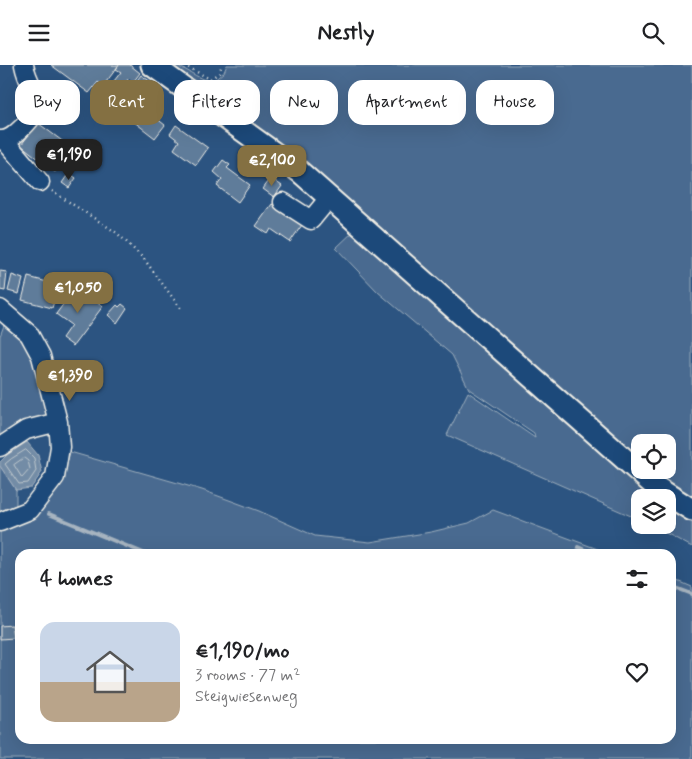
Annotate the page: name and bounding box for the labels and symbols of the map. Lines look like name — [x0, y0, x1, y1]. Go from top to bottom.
pin: €1,190 — [28, 139, 110, 181]
pin: €2,100 — [231, 145, 313, 187]
pin: €1,050 — [37, 271, 119, 314]
pin: €1,390 — [29, 359, 111, 402]

